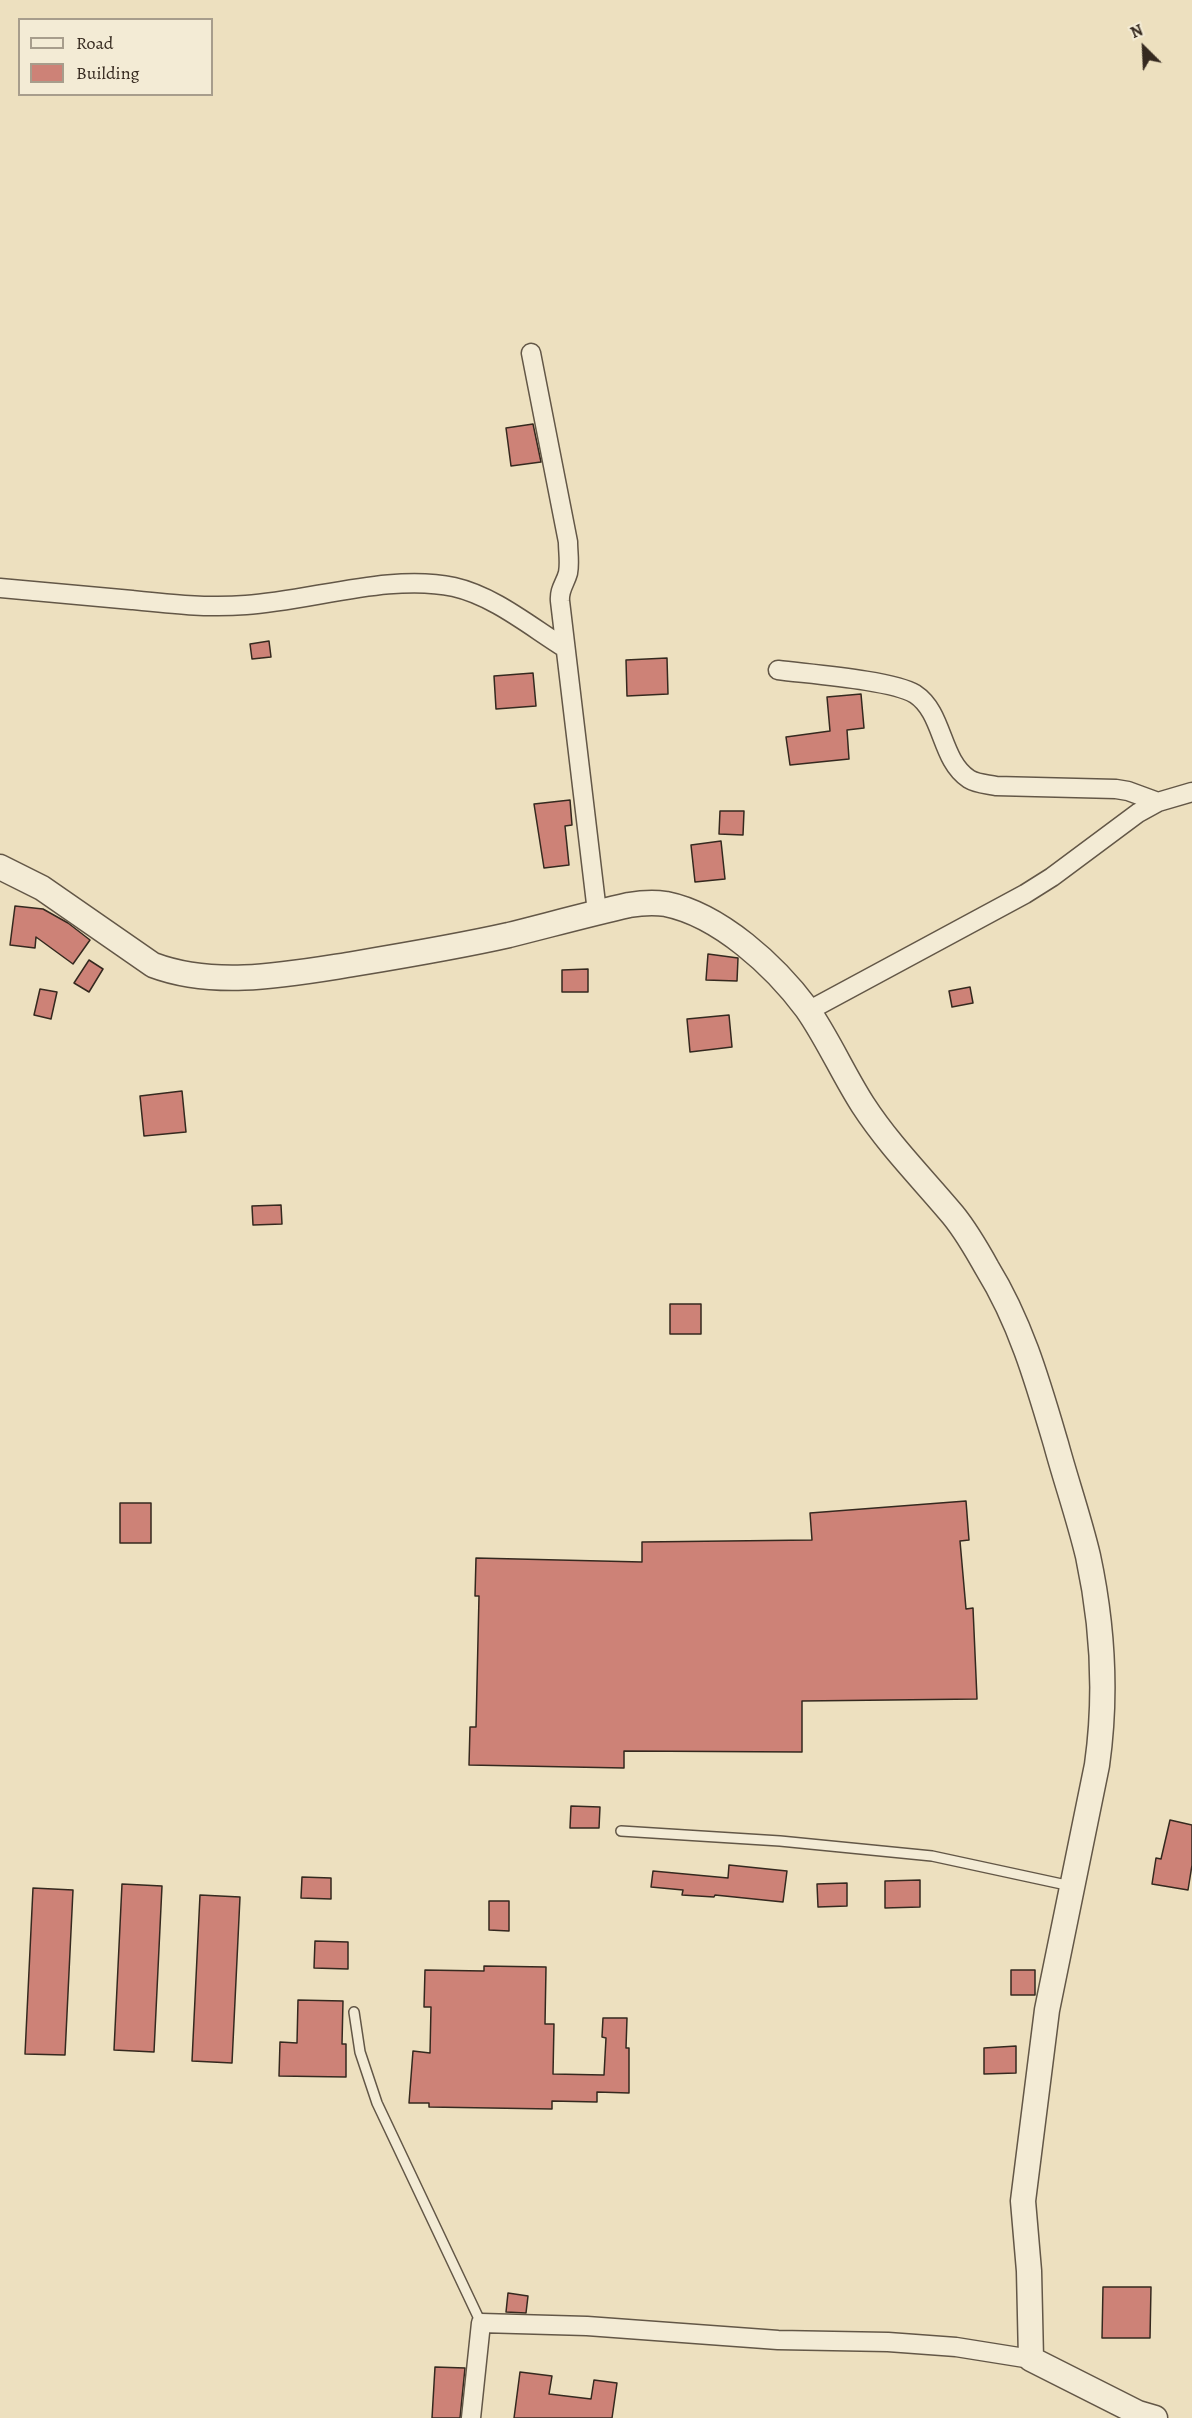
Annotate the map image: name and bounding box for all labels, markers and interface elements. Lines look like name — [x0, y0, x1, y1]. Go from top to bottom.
legend — [18, 18, 213, 96]
north arrow — [1114, 18, 1174, 78]
text: N — [1127, 19, 1146, 44]
text: Road — [76, 31, 113, 55]
text: Building — [76, 61, 140, 85]

